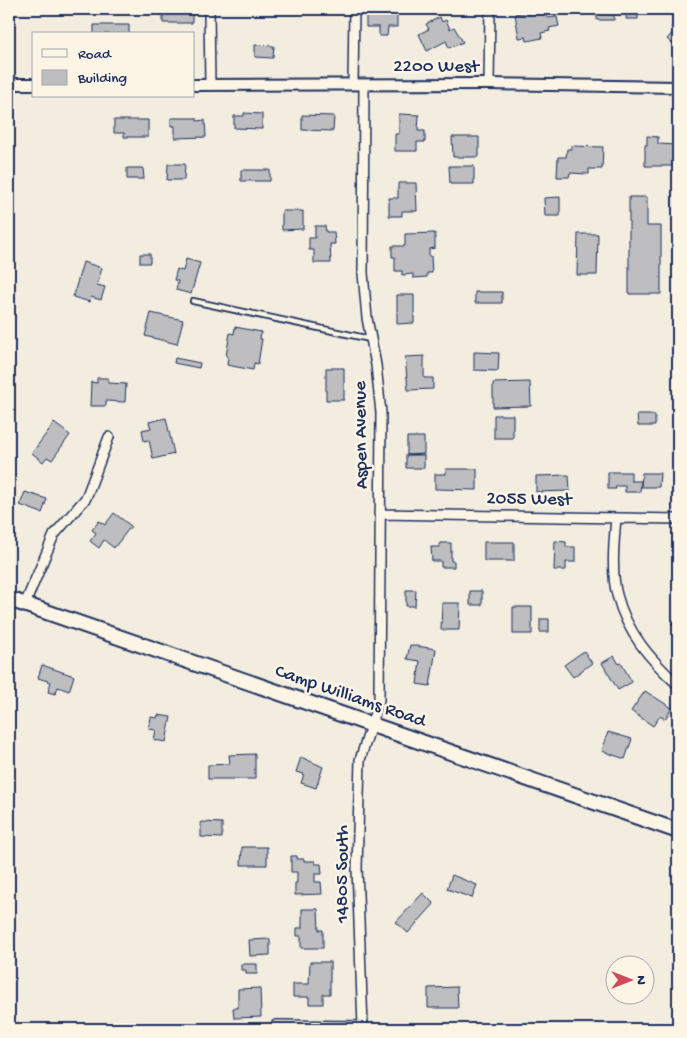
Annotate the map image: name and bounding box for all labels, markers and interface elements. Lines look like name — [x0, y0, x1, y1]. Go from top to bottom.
legend — [32, 32, 195, 98]
text: Road — [78, 46, 112, 64]
street label: 2200 West — [393, 56, 481, 79]
text: Building — [77, 70, 127, 88]
street label: Aspen Avenue — [350, 381, 374, 489]
street label: 2055 West — [486, 488, 574, 512]
street label: Camp Williams Road — [272, 660, 430, 734]
street label: 14805 South — [332, 825, 355, 924]
north arrow — [604, 956, 654, 1006]
text: N — [632, 975, 649, 985]

